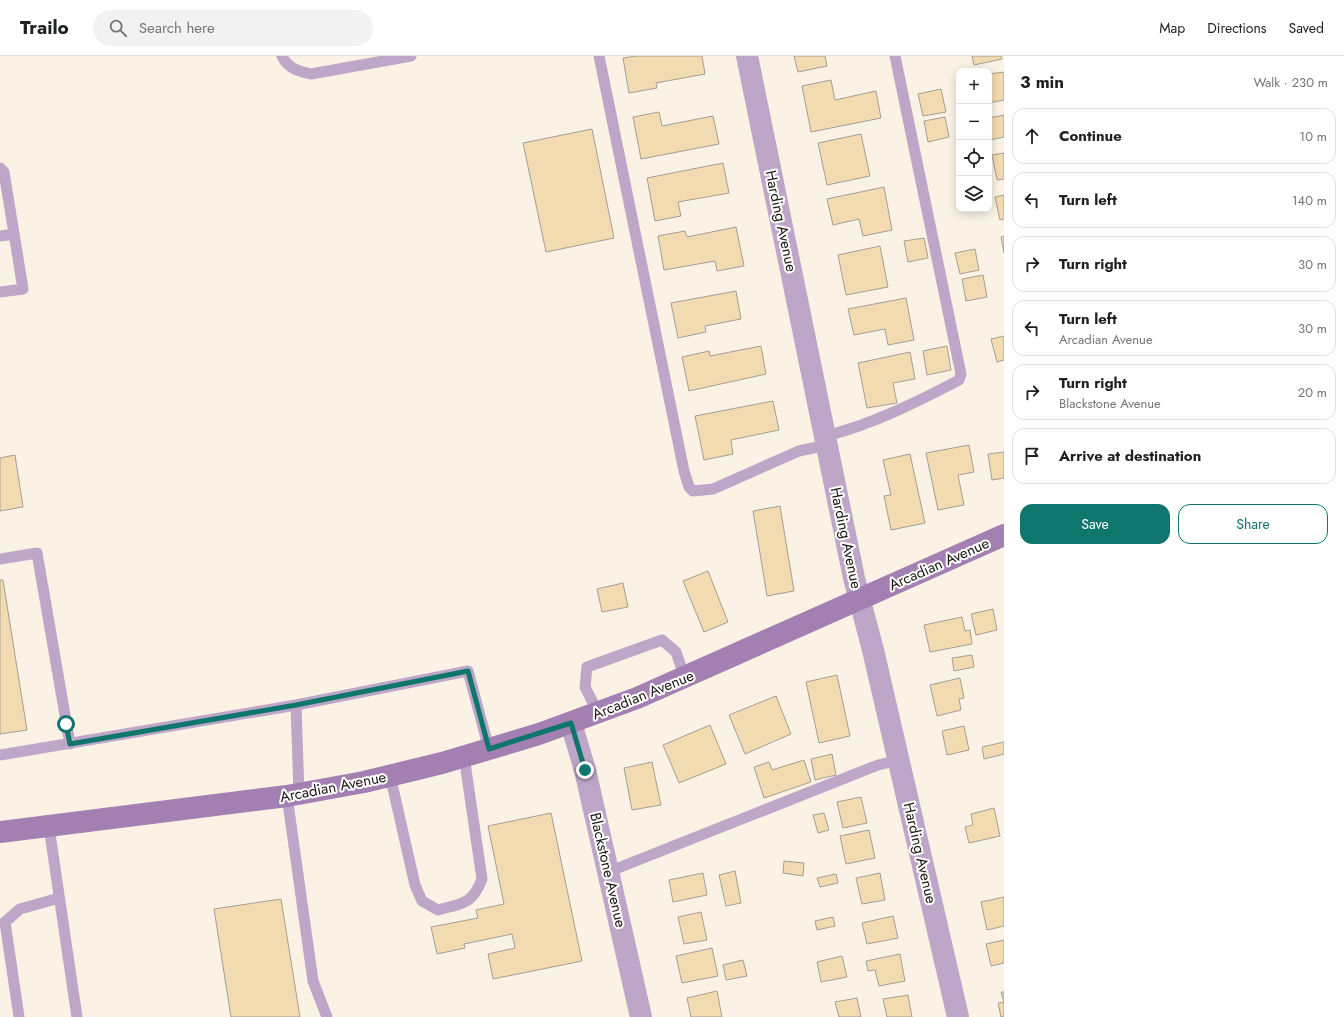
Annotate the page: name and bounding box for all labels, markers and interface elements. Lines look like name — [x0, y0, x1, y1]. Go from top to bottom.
search box — [93, 10, 373, 46]
text: Trailo — [20, 14, 69, 41]
icon: search — [107, 17, 129, 39]
text: Search here — [139, 17, 215, 39]
text: Map — [1159, 18, 1185, 38]
text: Directions — [1207, 18, 1267, 38]
text: Saved — [1289, 18, 1324, 38]
map controls — [956, 68, 992, 212]
button: + — [956, 68, 992, 104]
text: 3 min — [1020, 70, 1064, 94]
text: Walk · 230 m — [1253, 73, 1328, 92]
button: − — [956, 104, 992, 140]
icon: ahead — [1021, 125, 1043, 147]
text: Continue — [1059, 125, 1122, 147]
text: 10 m — [1299, 127, 1327, 146]
button: locate — [956, 140, 992, 176]
street label: Harding Avenue — [760, 168, 803, 274]
button: layers — [956, 176, 992, 212]
icon: left — [1021, 189, 1043, 211]
text: Turn left — [1059, 189, 1117, 211]
text: 140 m — [1292, 191, 1327, 210]
icon: right — [1021, 253, 1043, 275]
text: Turn right — [1059, 253, 1127, 275]
text: 30 m — [1298, 255, 1327, 274]
text: Turn left — [1059, 308, 1117, 330]
icon: left — [1021, 317, 1043, 339]
text: 30 m — [1298, 319, 1327, 338]
text: Arcadian Avenue — [1059, 330, 1153, 349]
text: Turn right — [1059, 372, 1127, 394]
icon: right — [1021, 381, 1043, 403]
text: 20 m — [1298, 383, 1327, 402]
text: Blackstone Avenue — [1059, 394, 1161, 413]
icon: arrive — [1021, 445, 1043, 467]
text: Arrive at destination — [1059, 445, 1201, 467]
street label: Harding Avenue — [825, 485, 868, 591]
button: Save — [1020, 504, 1170, 544]
button: Share — [1178, 504, 1328, 544]
street label: Arcadian Avenue — [885, 532, 993, 596]
street label: Arcadian Avenue — [589, 664, 697, 725]
route start — [57, 715, 75, 733]
route end — [576, 761, 594, 779]
street label: Arcadian Avenue — [278, 766, 388, 808]
street label: Harding Avenue — [898, 800, 942, 906]
street label: Blackstone Avenue — [584, 810, 632, 930]

